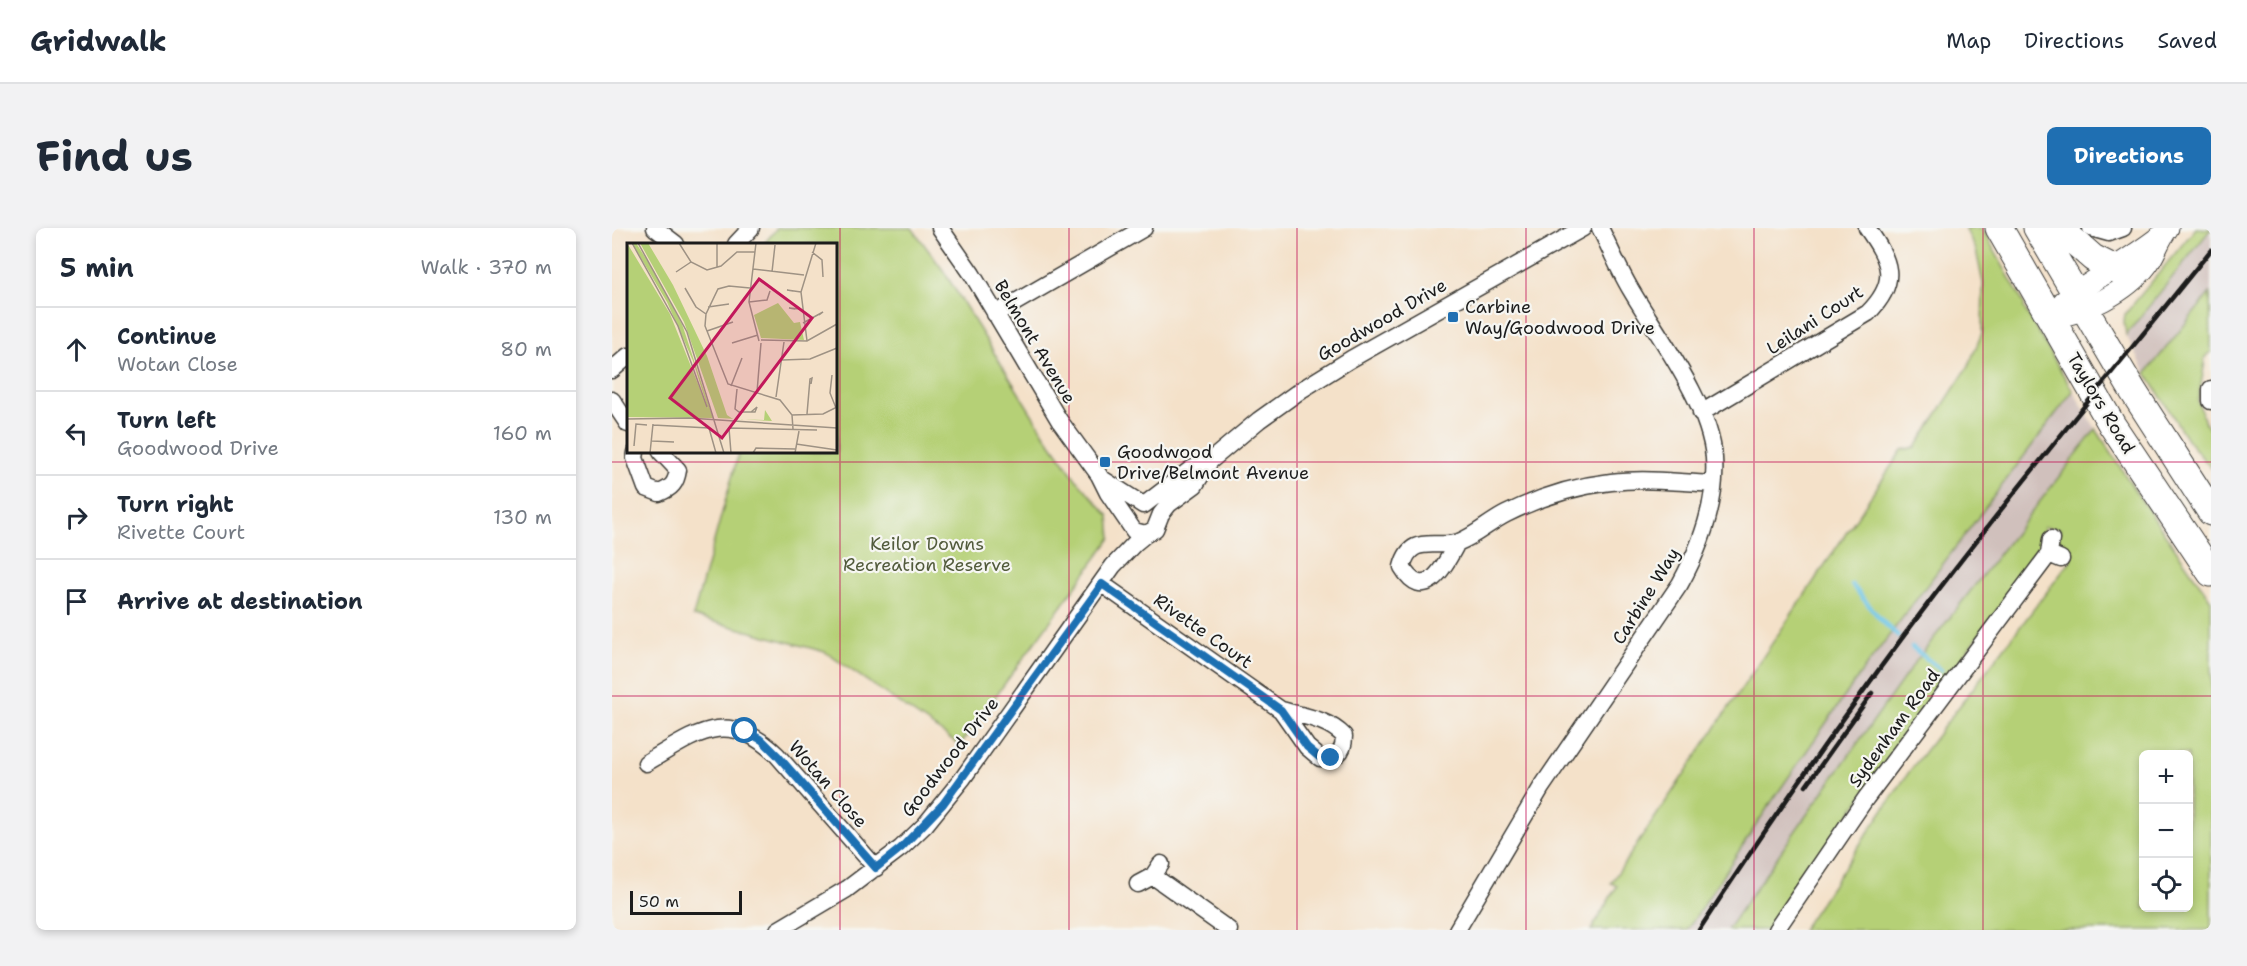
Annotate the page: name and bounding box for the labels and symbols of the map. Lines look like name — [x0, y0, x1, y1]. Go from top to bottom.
inset map — [627, 243, 837, 453]
street label: Goodwood Drive — [1313, 273, 1451, 367]
street label: Belmont Avenue — [989, 276, 1081, 408]
street label: Leilani Court — [1762, 280, 1868, 360]
place label: Carbine Way/Goodwood Drive — [1465, 295, 1655, 340]
marker: Carbine Way/Goodwood Drive — [1446, 310, 1460, 324]
street label: Taylors Road — [2061, 348, 2141, 458]
place label: Goodwood Drive/Belmont Avenue — [1117, 440, 1309, 485]
marker: Goodwood Drive/Belmont Avenue — [1098, 455, 1112, 469]
park label: Keilor Downs Recreation Reserve — [843, 532, 1011, 577]
street label: Carbine Way — [1607, 543, 1685, 649]
street label: Rivette Court — [1149, 588, 1257, 674]
street label: Sydenham Road — [1843, 664, 1945, 792]
street label: Goodwood Drive — [896, 692, 1004, 822]
route start — [731, 717, 757, 743]
street label: Wotan Close — [783, 735, 873, 833]
route end — [1317, 744, 1343, 770]
scale bar — [630, 888, 742, 916]

